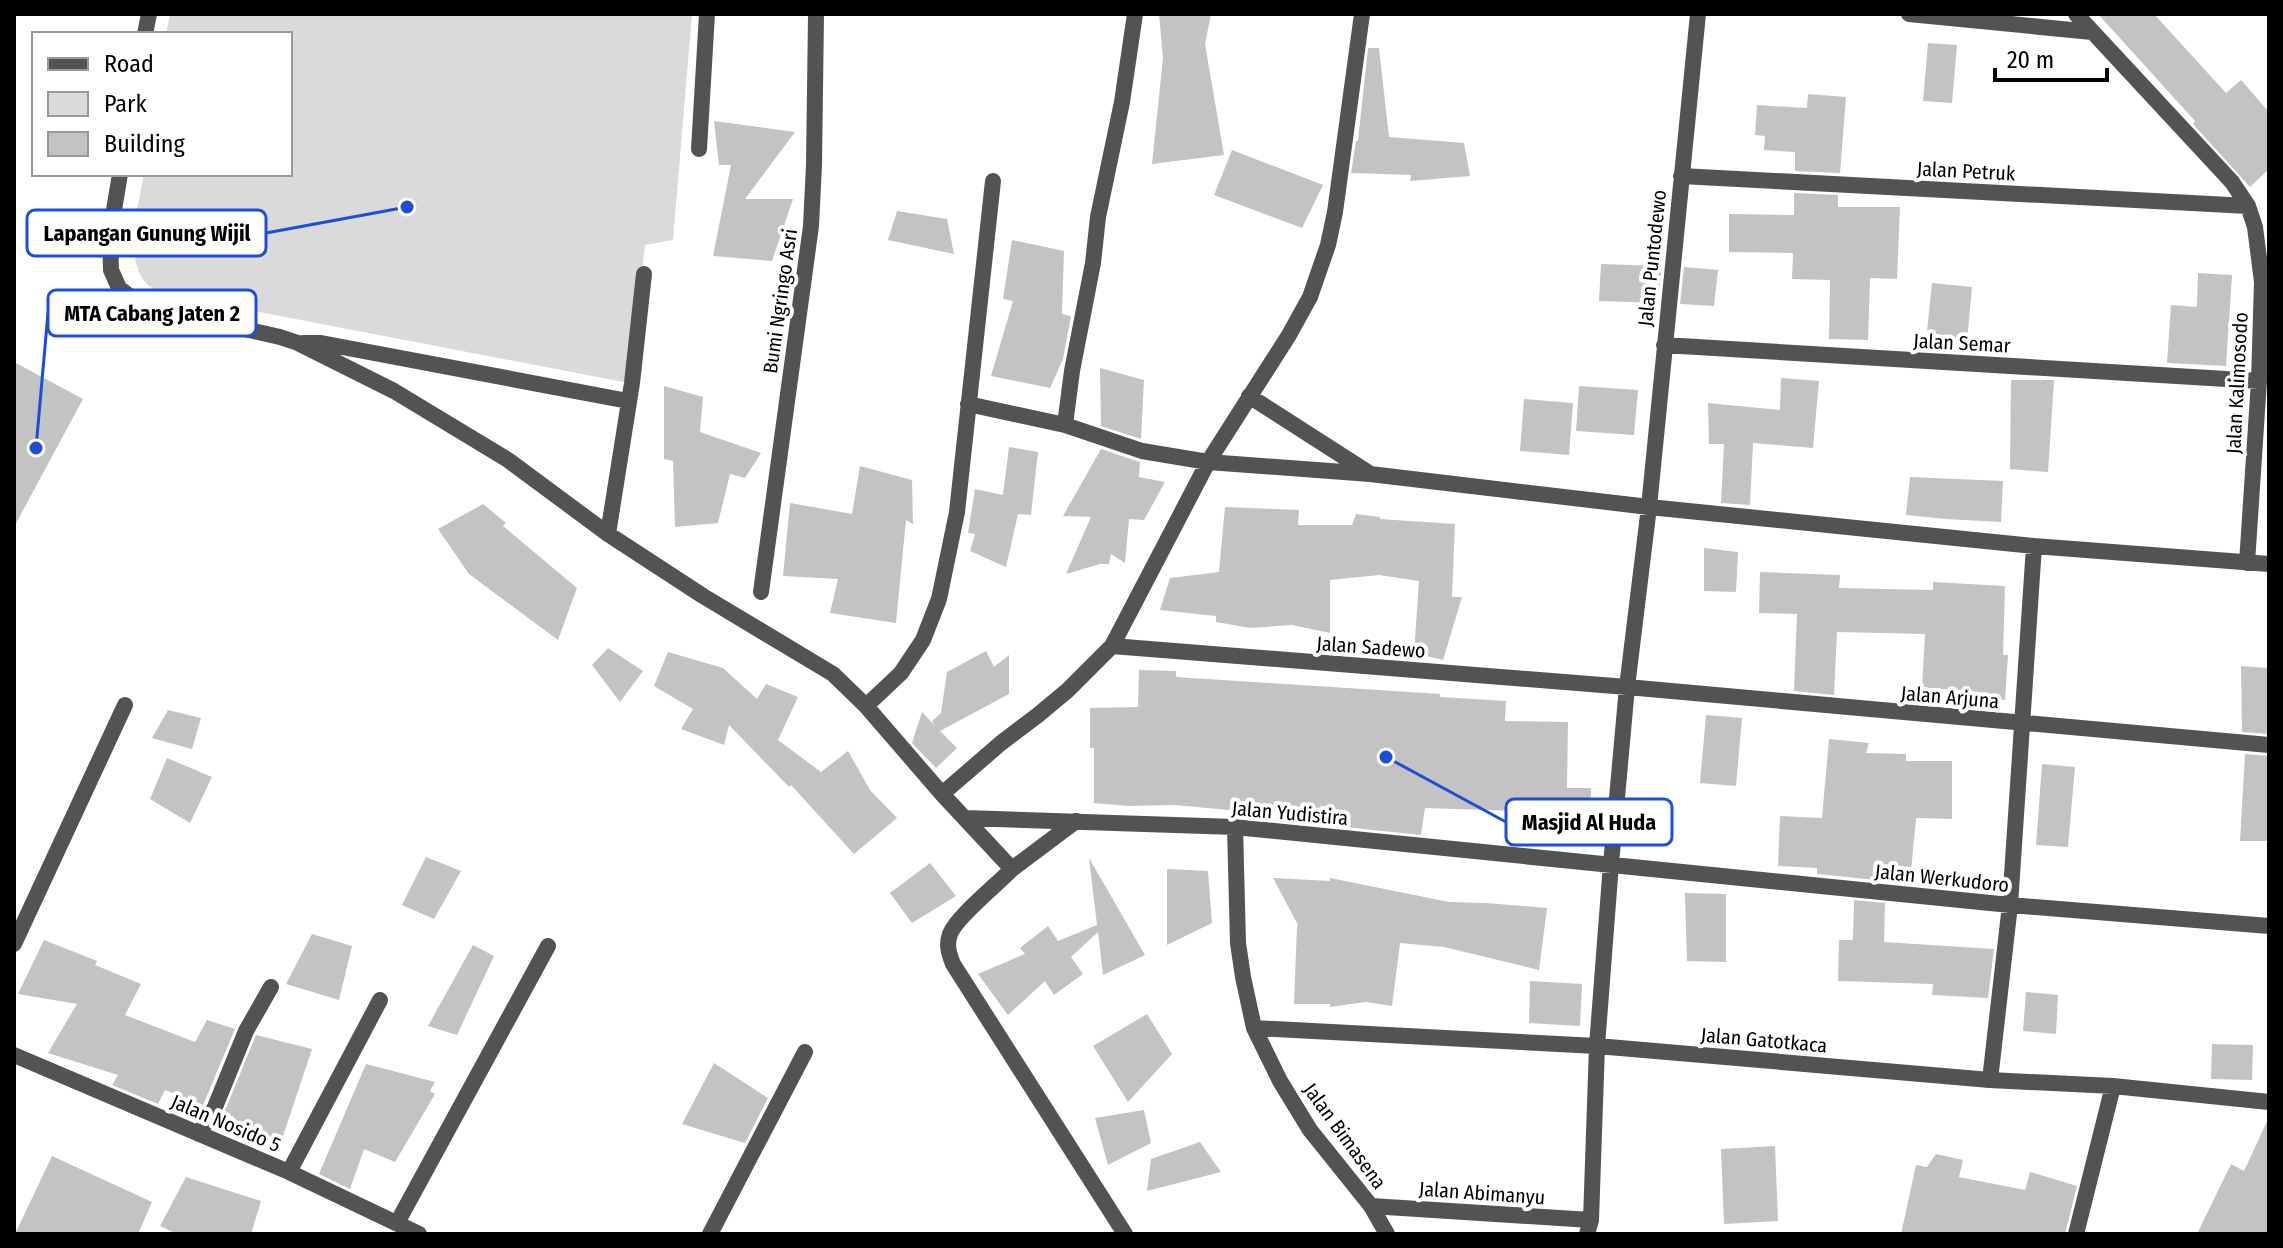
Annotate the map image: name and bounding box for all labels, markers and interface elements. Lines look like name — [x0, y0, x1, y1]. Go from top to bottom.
legend — [32, 32, 292, 176]
scale bar — [1995, 32, 2107, 82]
text: 20 m — [2007, 46, 2054, 74]
text: Road — [104, 50, 154, 78]
text: Park — [104, 90, 147, 118]
text: Building — [104, 130, 186, 158]
street label: Jalan Petruk — [1916, 156, 2016, 186]
street label: Jalan Puntodewo — [1633, 188, 1671, 328]
callout: Lapangan Gunung Wijil — [27, 210, 266, 256]
text: Lapangan Gunung Wijil — [43, 220, 252, 247]
street label: Bumi Ngringo Asri — [758, 227, 802, 375]
callout: MTA Cabang Jaten 2 — [48, 290, 256, 336]
text: MTA Cabang Jaten 2 — [64, 300, 240, 327]
street label: Jalan Kalimosodo — [2221, 312, 2253, 454]
street label: Jalan Semar — [1913, 328, 2011, 358]
street label: Jalan Sadewo — [1316, 631, 1426, 663]
street label: Jalan Arjuna — [1900, 681, 2000, 713]
street label: Jalan Yudistira — [1231, 796, 1349, 830]
callout: Masjid Al Huda — [1506, 799, 1672, 845]
text: Masjid Al Huda — [1522, 809, 1656, 836]
street label: Jalan Werkudoro — [1874, 859, 2010, 897]
street label: Jalan Gatotkaca — [1700, 1023, 1828, 1057]
street label: Jalan Bimasena — [1299, 1078, 1391, 1194]
street label: Jalan Nosido 5 — [168, 1089, 284, 1157]
street label: Jalan Abimanyu — [1418, 1177, 1546, 1209]

